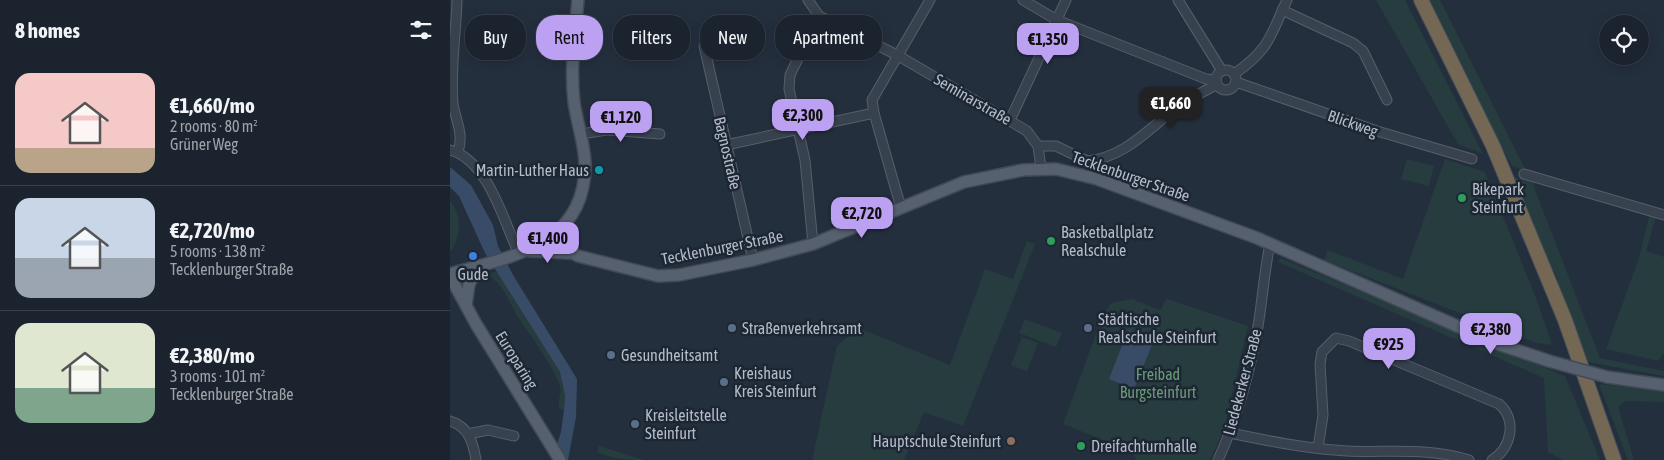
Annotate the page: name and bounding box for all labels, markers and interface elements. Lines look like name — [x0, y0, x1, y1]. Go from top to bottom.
chip: Buy — [465, 15, 526, 60]
chip: Rent — [536, 15, 603, 60]
chip: Filters — [613, 15, 690, 60]
chip: New — [700, 15, 765, 60]
chip: Apartment — [775, 15, 882, 60]
map controls — [1599, 15, 1649, 65]
button: locate — [1599, 15, 1649, 65]
icon: filters — [407, 16, 435, 44]
text: 8 homes — [15, 18, 80, 42]
pin: €1,350 — [1007, 22, 1089, 65]
text: €1,350 — [1028, 30, 1068, 48]
street label: Seminarstraße — [931, 70, 1015, 128]
pin: €1,660 — [1130, 86, 1212, 129]
icon: home — [55, 93, 115, 153]
text: €1,660/mo — [170, 93, 255, 117]
text: €1,660 — [1151, 94, 1191, 112]
pin: €2,300 — [762, 98, 844, 141]
pin: €1,120 — [580, 100, 662, 143]
text: €2,300 — [783, 106, 823, 124]
street label: Blickweg — [1325, 106, 1381, 141]
text: €1,120 — [601, 108, 641, 126]
street label: Bagnostraße — [710, 115, 745, 191]
text: 2 rooms · 80 m² — [170, 117, 258, 135]
text: Grüner Weg — [170, 135, 238, 153]
street label: Tecklenburger Straße — [1069, 147, 1192, 206]
place label: Martin-Luther Haus — [476, 161, 589, 179]
marker: Martin-Luther Haus — [593, 164, 605, 176]
place label: Bikepark Steinfurt — [1472, 180, 1524, 216]
marker: Bikepark Steinfurt — [1456, 192, 1468, 204]
pin: €2,720 — [821, 196, 903, 239]
text: €2,720 — [842, 204, 882, 222]
icon: home — [55, 218, 115, 278]
text: €2,720/mo — [170, 218, 255, 242]
pin: €1,400 — [507, 222, 589, 264]
place label: Basketballplatz Realschule — [1061, 223, 1154, 259]
street label: Tecklenburger Straße — [660, 226, 785, 269]
text: €1,400 — [528, 229, 568, 247]
marker: Basketballplatz Realschule — [1045, 235, 1057, 247]
text: 5 rooms · 138 m² — [170, 242, 265, 260]
marker: Gude — [467, 250, 479, 262]
text: Tecklenburger Straße — [170, 260, 294, 278]
place label: Gude — [457, 265, 489, 283]
place label: Städtische Realschule Steinfurt — [1098, 310, 1217, 346]
pin: €2,380 — [1450, 312, 1532, 355]
place label: Straßenverkehrsamt — [742, 319, 862, 337]
text: €2,380 — [1471, 320, 1511, 338]
marker: Straßenverkehrsamt — [726, 322, 738, 334]
marker: Städtische Realschule Steinfurt — [1082, 322, 1094, 334]
street label: Liedekerker Straße — [1219, 327, 1265, 437]
street label: Europaring — [491, 328, 542, 393]
pin: €925 — [1359, 328, 1419, 370]
text: €925 — [1374, 335, 1404, 353]
icon: home — [55, 343, 115, 403]
text: €2,380/mo — [170, 343, 255, 367]
place label: Gesundheitsamt — [621, 346, 718, 364]
marker: Gesundheitsamt — [605, 349, 617, 361]
place label: Kreishaus Kreis Steinfurt — [734, 364, 817, 400]
park label: Freibad Burgsteinfurt — [1120, 365, 1197, 402]
text: 3 rooms · 101 m² — [170, 367, 265, 385]
marker: Kreishaus Kreis Steinfurt — [718, 376, 730, 388]
text: Tecklenburger Straße — [170, 385, 294, 403]
place label: Kreisleitstelle Steinfurt — [645, 406, 727, 442]
marker: Kreisleitstelle Steinfurt — [629, 418, 641, 430]
place label: Hauptschule Steinfurt — [873, 432, 1001, 451]
marker: Hauptschule Steinfurt — [1005, 435, 1017, 447]
place label: Dreifachturnhalle — [1091, 437, 1197, 455]
marker: Dreifachturnhalle — [1075, 440, 1087, 452]

